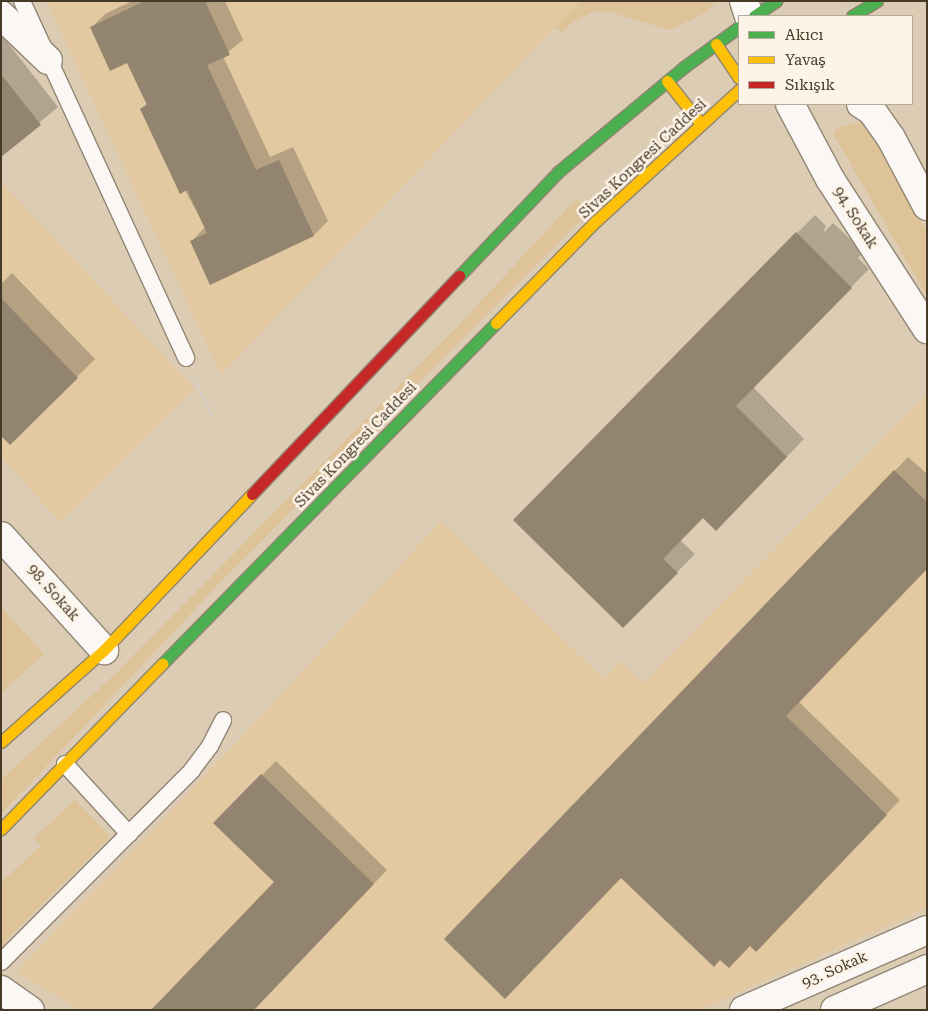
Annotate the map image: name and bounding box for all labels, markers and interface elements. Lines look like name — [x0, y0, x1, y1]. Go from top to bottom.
legend — [738, 15, 913, 105]
text: Akıcı — [785, 26, 823, 44]
text: Yavaş — [785, 51, 826, 69]
text: Sıkışık — [785, 76, 835, 94]
street label: Sivas Kongresi Caddesi — [576, 95, 710, 223]
street label: 94. Sokak — [828, 184, 882, 252]
street label: Sivas Kongresi Caddesi — [291, 378, 421, 512]
street label: 98. Sokak — [23, 561, 83, 625]
street label: 93. Sokak — [799, 948, 871, 992]

